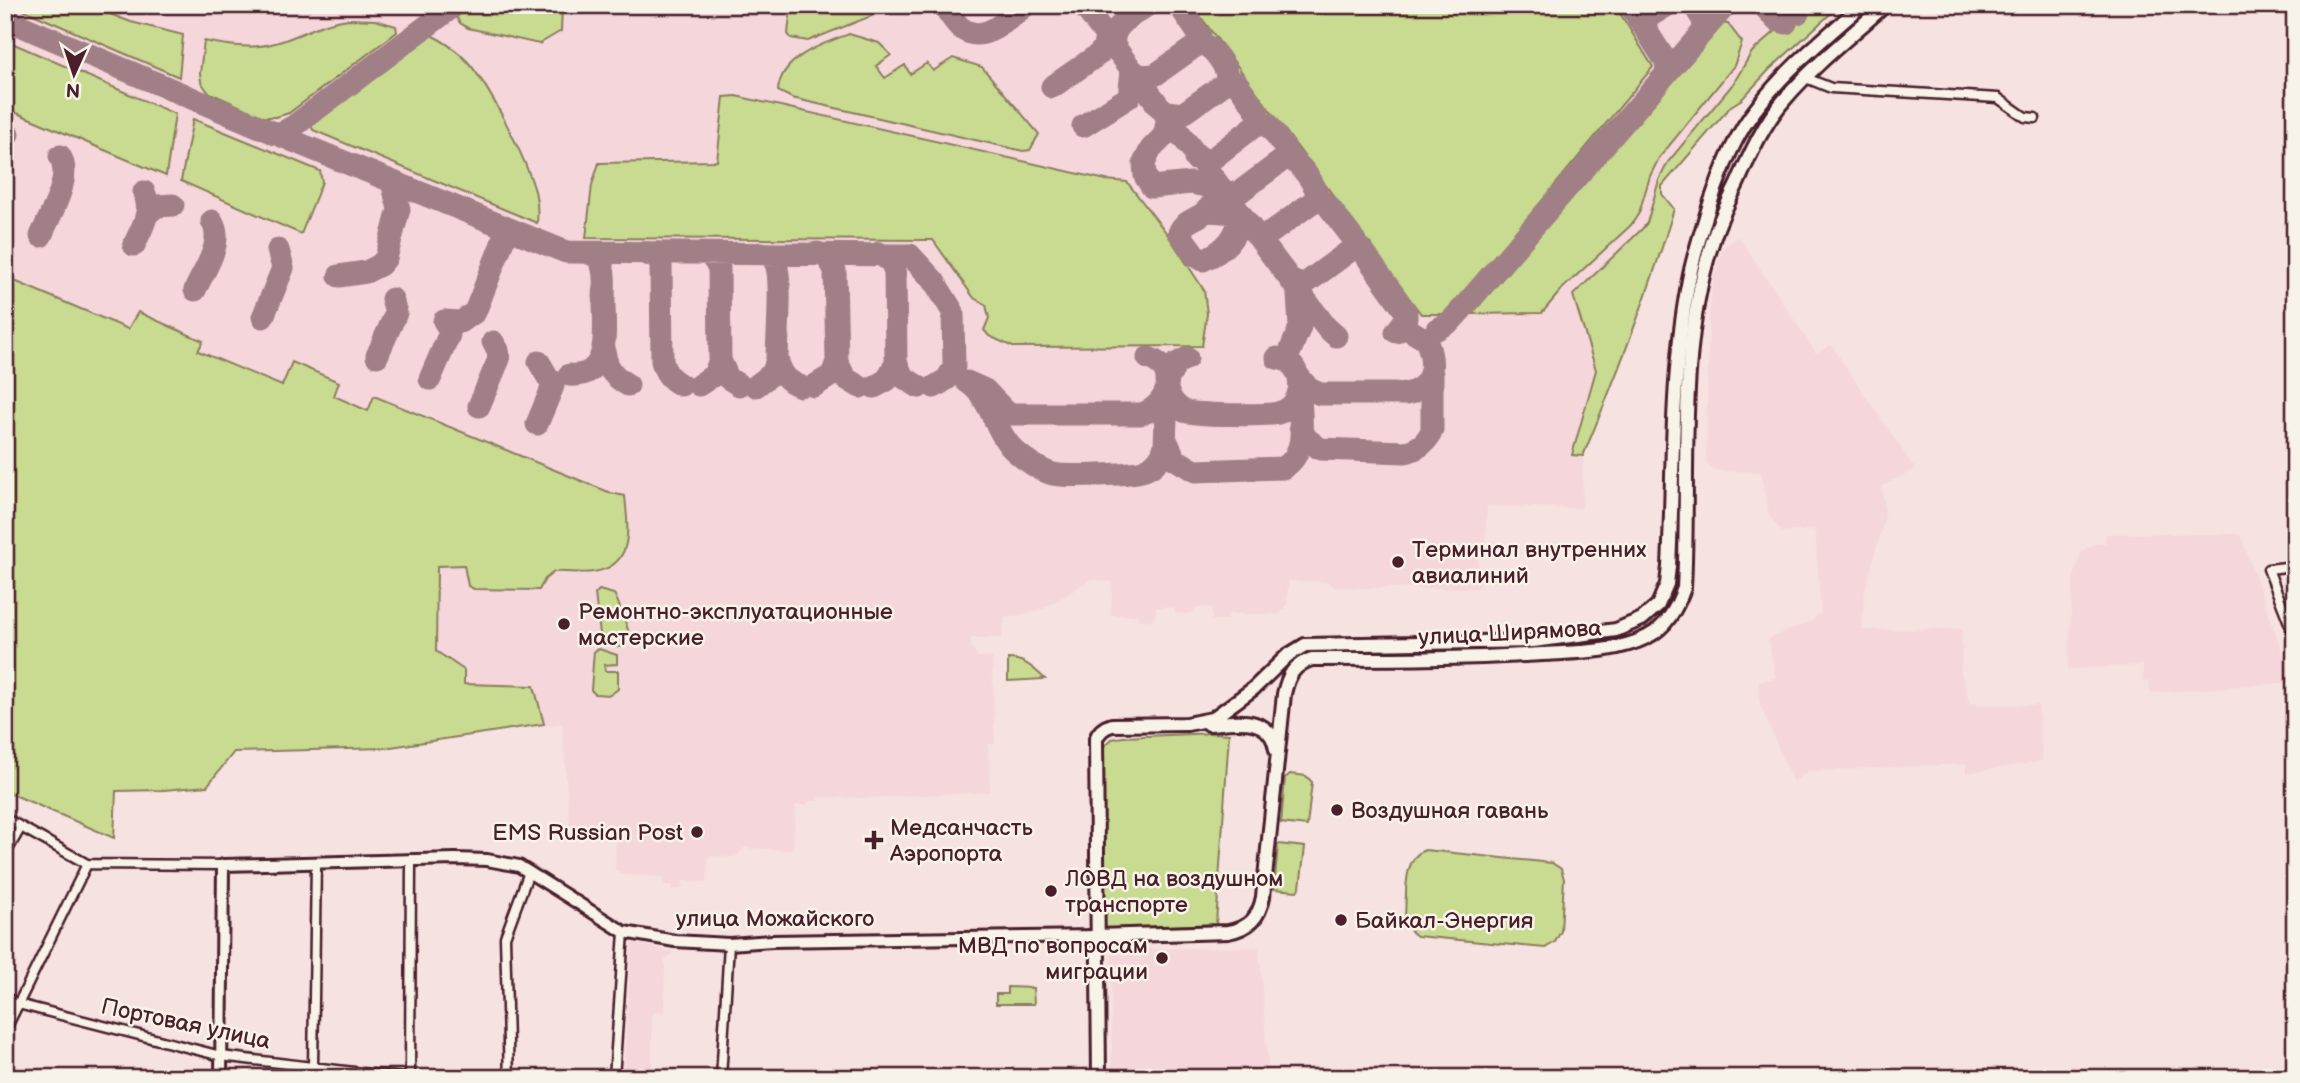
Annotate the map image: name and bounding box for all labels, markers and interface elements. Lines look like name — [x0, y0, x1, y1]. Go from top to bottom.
north arrow — [38, 38, 108, 108]
text: N — [65, 78, 81, 101]
place label: Терминал внутренних авиалиний — [1412, 536, 1646, 590]
marker: Терминал внутренних авиалиний — [1390, 554, 1406, 570]
place label: Ремонтно-эксплуатационные мастерские — [578, 598, 893, 652]
street label: улица Ширямова — [1418, 614, 1603, 652]
marker: Ремонтно-эксплуатационные мастерские — [556, 616, 572, 632]
place label: Воздушная гавань — [1351, 797, 1548, 825]
marker: Воздушная гавань — [1329, 802, 1345, 818]
place label: Медсанчасть Аэропорта — [889, 814, 1033, 868]
place label: EMS Russian Рost — [492, 819, 683, 847]
marker: EMS Russian Рost — [689, 824, 705, 840]
marker: Медсанчасть Аэропорта — [864, 830, 884, 850]
place label: ЛОВД на воздушном транспорте — [1064, 865, 1283, 919]
marker: ЛОВД на воздушном транспорте — [1043, 883, 1059, 899]
street label: улица Можайского — [676, 905, 874, 933]
place label: Байкал-Энергия — [1355, 907, 1534, 935]
marker: Байкал-Энергия — [1333, 912, 1349, 928]
place label: МВД по вопросам миграции — [958, 932, 1148, 986]
marker: МВД по вопросам миграции — [1154, 950, 1170, 966]
street label: Портовая улица — [99, 992, 273, 1056]

